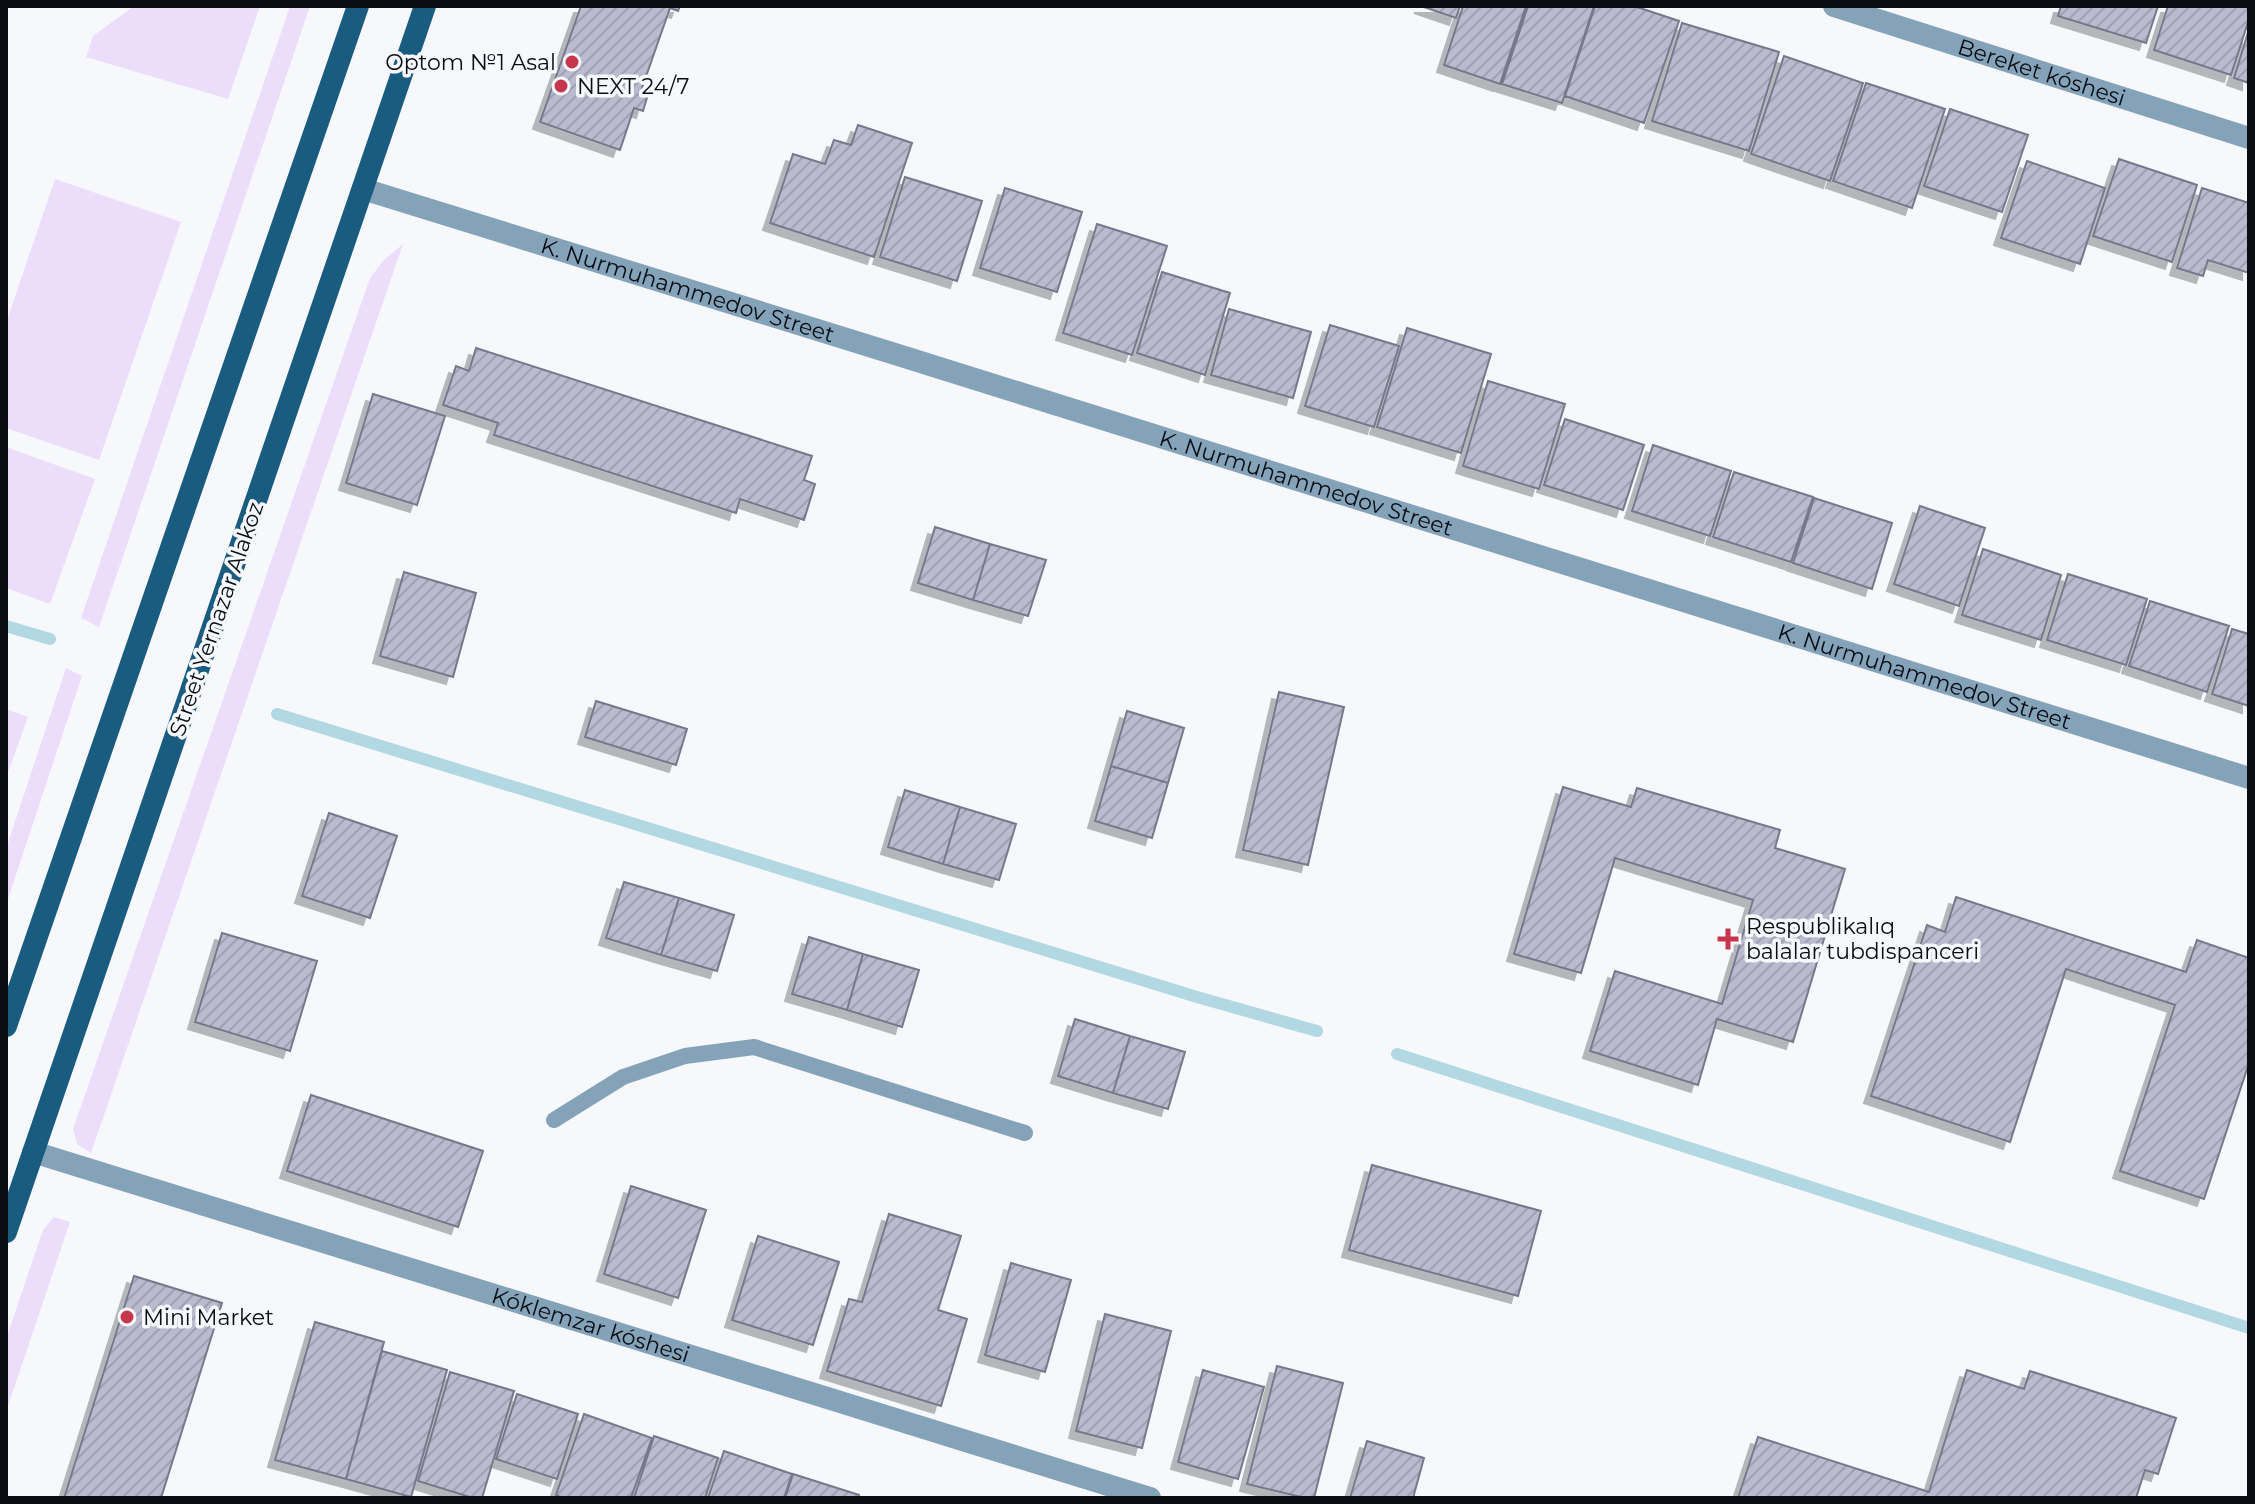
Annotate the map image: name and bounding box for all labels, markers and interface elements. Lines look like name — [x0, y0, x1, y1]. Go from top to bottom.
street label: Bereket kóshesi — [1954, 33, 2129, 112]
place label: Optom №1 Asal — [385, 49, 556, 76]
marker: Optom №1 Asal — [563, 53, 581, 71]
place label: NEXT 24/7 — [577, 73, 689, 100]
marker: NEXT 24/7 — [552, 77, 570, 95]
street label: K. Nurmuhammedov Street — [537, 232, 838, 348]
street label: K. Nurmuhammedov Street — [1156, 425, 1456, 542]
street label: Street Yernazar Alakoz — [164, 499, 269, 740]
street label: K. Nurmuhammedov Street — [1774, 618, 2075, 736]
place label: Respublikalıq balalar tubdispanceri — [1746, 913, 1979, 965]
marker: Respublikalıq balalar tubdispanceri — [1717, 928, 1739, 950]
street label: Kóklemzar kóshesi — [489, 1282, 693, 1369]
place label: Mini Market — [143, 1304, 274, 1331]
marker: Mini Market — [118, 1308, 136, 1326]

